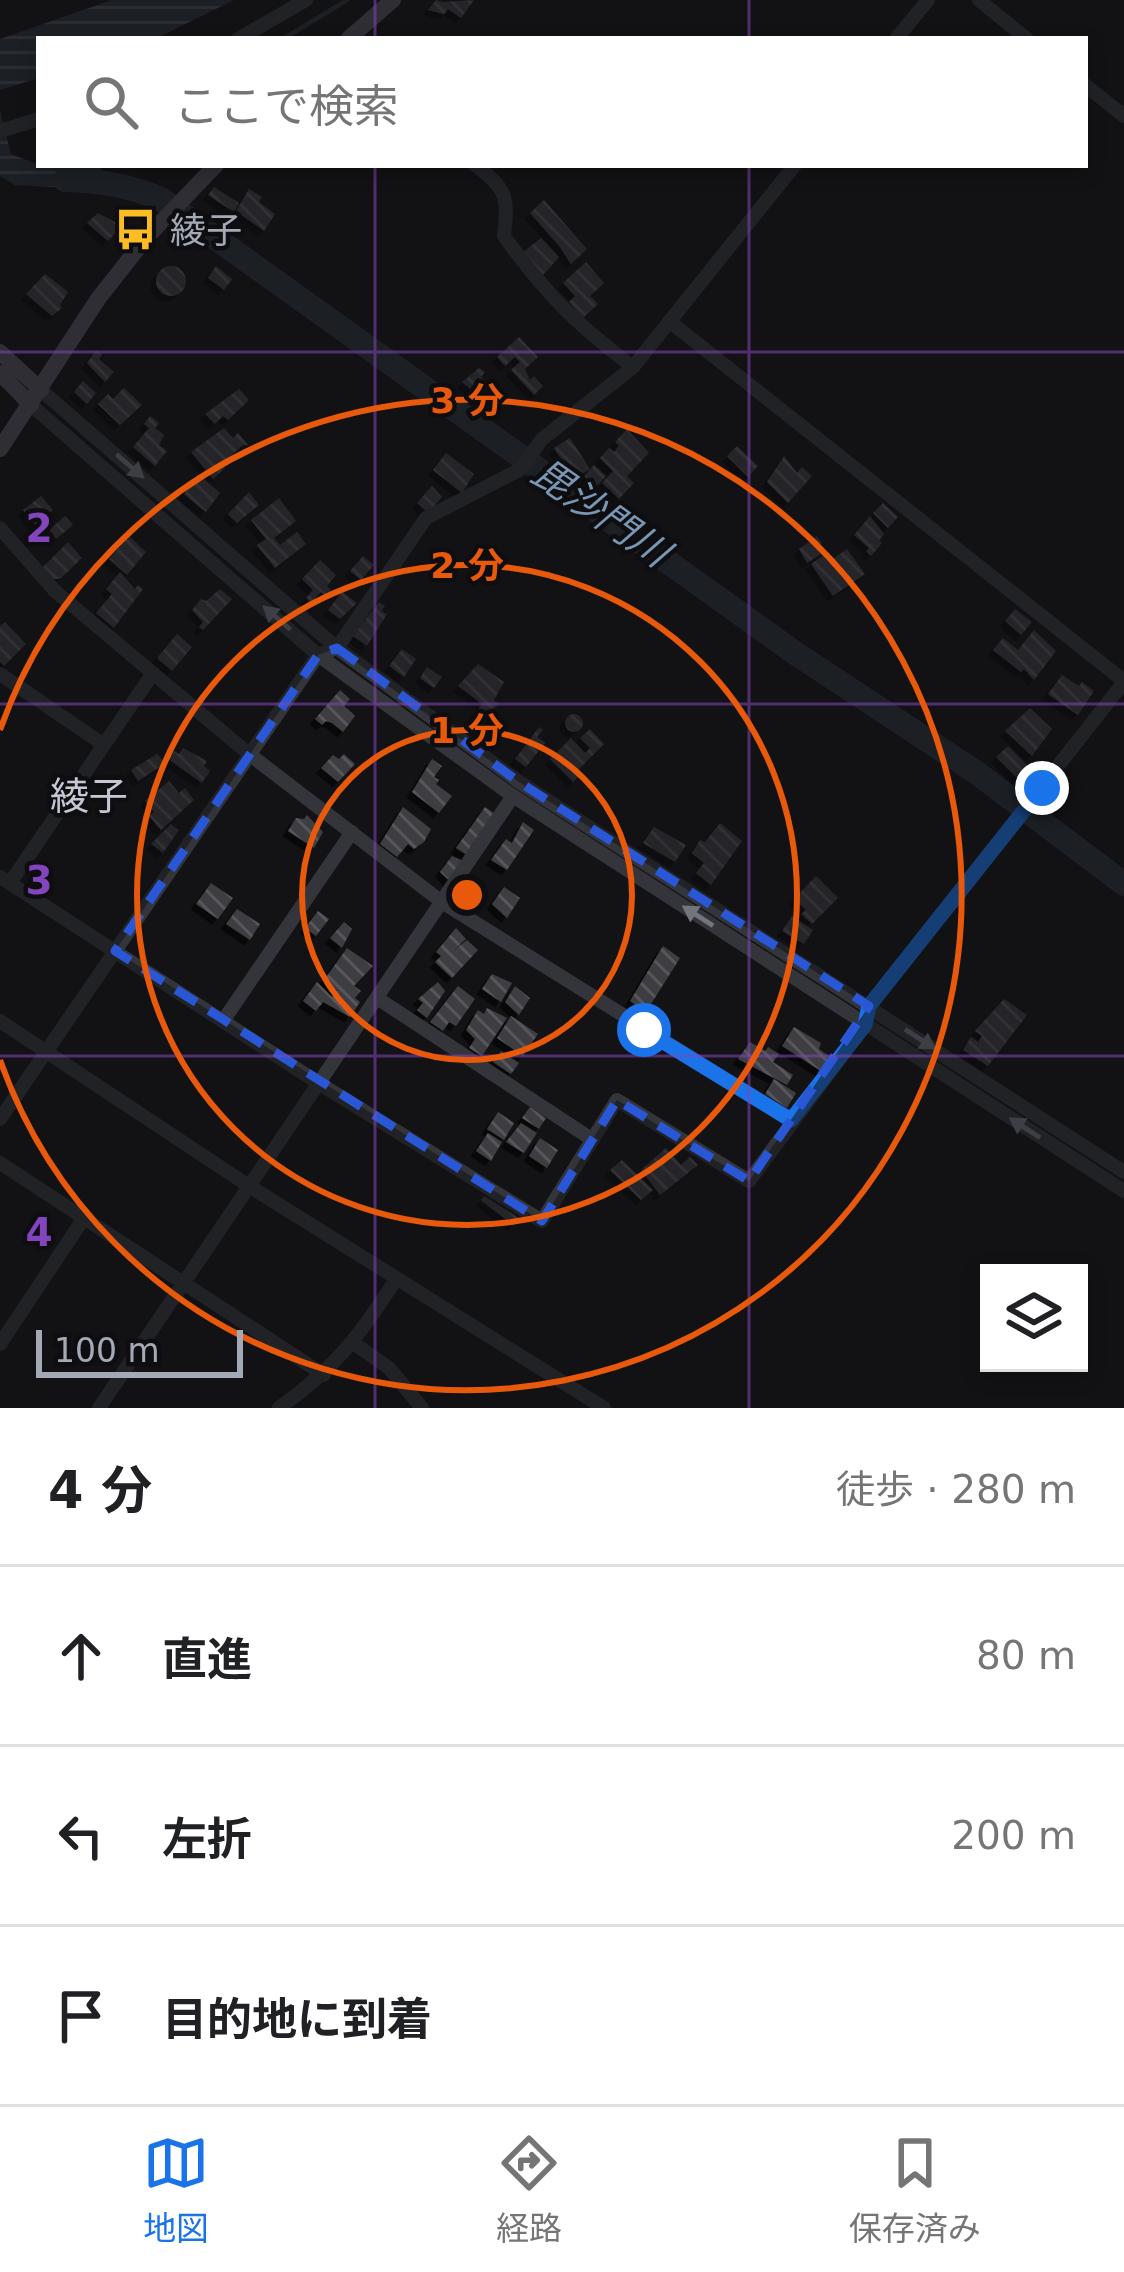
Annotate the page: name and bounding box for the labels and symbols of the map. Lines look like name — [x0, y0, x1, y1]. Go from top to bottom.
bus stop icon: 綾子 — [113, 207, 159, 253]
place label: 綾子 — [170, 210, 242, 251]
text: 3 分 — [430, 380, 504, 421]
water label: 毘沙門川 — [524, 449, 681, 578]
one-way arrow — [115, 452, 144, 479]
text: 2 — [25, 506, 53, 551]
text: 2 分 — [430, 545, 504, 586]
one-way arrow — [262, 606, 292, 632]
text: 1 分 — [430, 710, 504, 751]
route end — [1015, 761, 1069, 815]
district label: 綾子 — [50, 774, 128, 819]
text: 3 — [25, 858, 53, 903]
centre of rings — [446, 874, 488, 916]
one-way arrow — [681, 906, 714, 928]
route start — [617, 1003, 671, 1057]
one-way arrow — [904, 1027, 936, 1049]
one-way arrow — [1009, 1117, 1042, 1139]
text: 4 — [25, 1210, 53, 1255]
scale bar — [36, 1324, 243, 1377]

